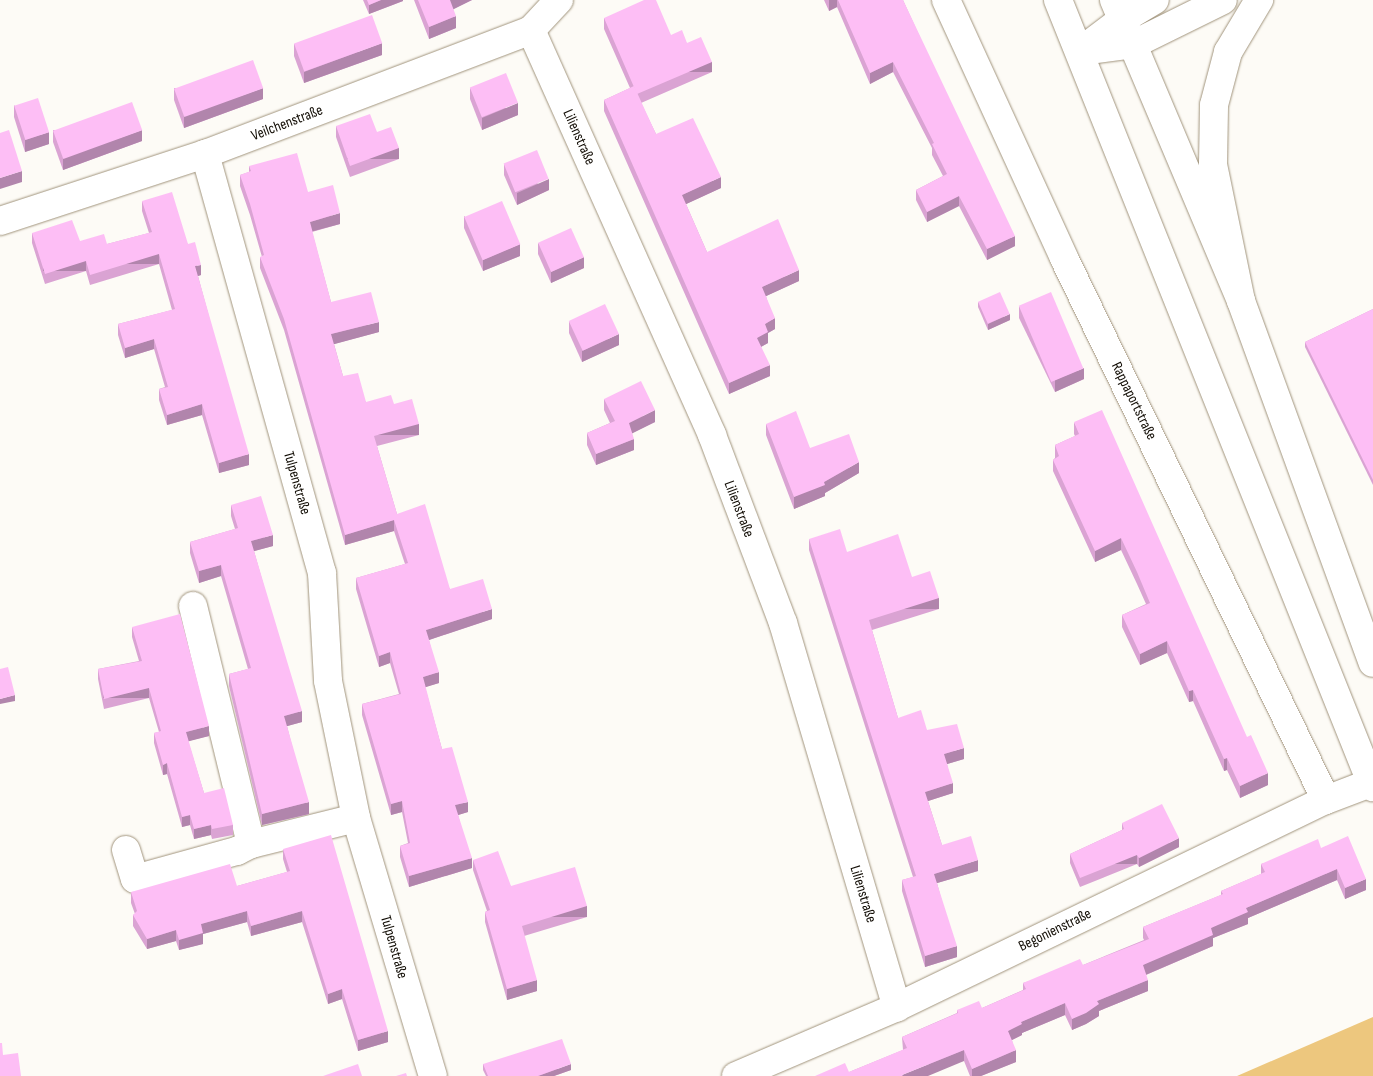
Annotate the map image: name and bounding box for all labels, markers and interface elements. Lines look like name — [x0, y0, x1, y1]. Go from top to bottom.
street label: Veilchenstraße — [249, 101, 325, 145]
street label: Lilienstraße — [559, 106, 599, 168]
street label: Rappaportstraße — [1107, 359, 1161, 443]
street label: Tulpenstraße — [279, 449, 315, 517]
street label: Lilienstraße — [720, 478, 758, 540]
street label: Lilienstraße — [846, 863, 880, 925]
street label: Begonienstraße — [1016, 905, 1094, 955]
street label: Tulpenstraße — [376, 913, 412, 981]

